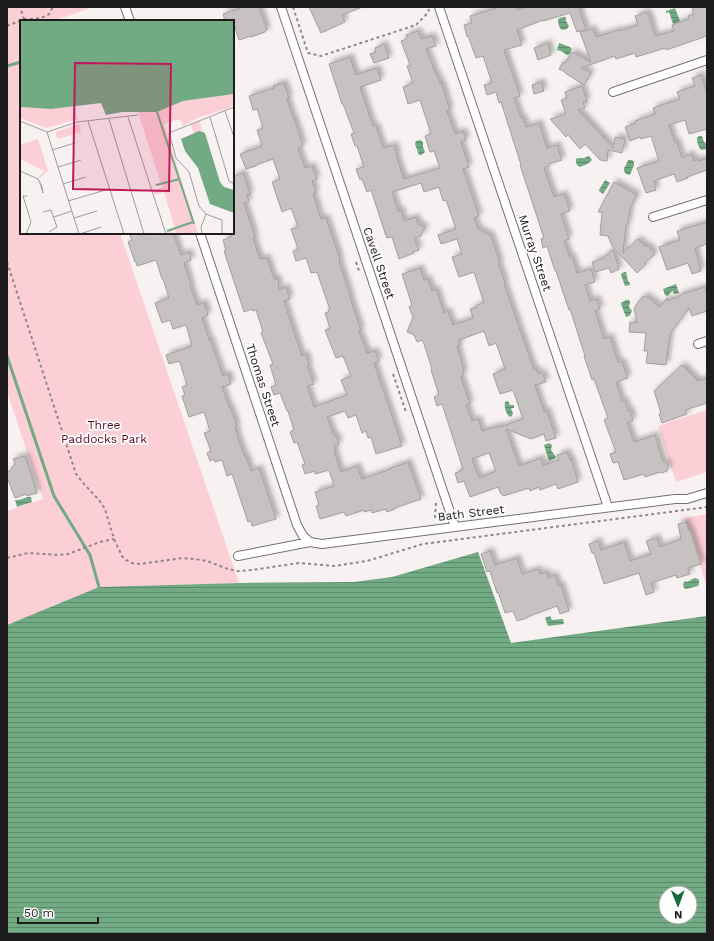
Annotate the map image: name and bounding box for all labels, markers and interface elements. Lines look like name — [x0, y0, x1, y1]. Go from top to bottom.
inset map — [20, 20, 234, 234]
street label: Murray Street — [515, 213, 555, 293]
street label: Cavell Street — [360, 225, 398, 301]
street label: Thomas Street — [243, 342, 283, 428]
park label: Three Paddocks Park — [61, 418, 147, 446]
street label: Bath Street — [437, 502, 505, 524]
north arrow — [658, 885, 698, 925]
scale bar — [18, 899, 98, 925]
text: 50 m — [24, 906, 54, 920]
text: N — [674, 908, 682, 921]

